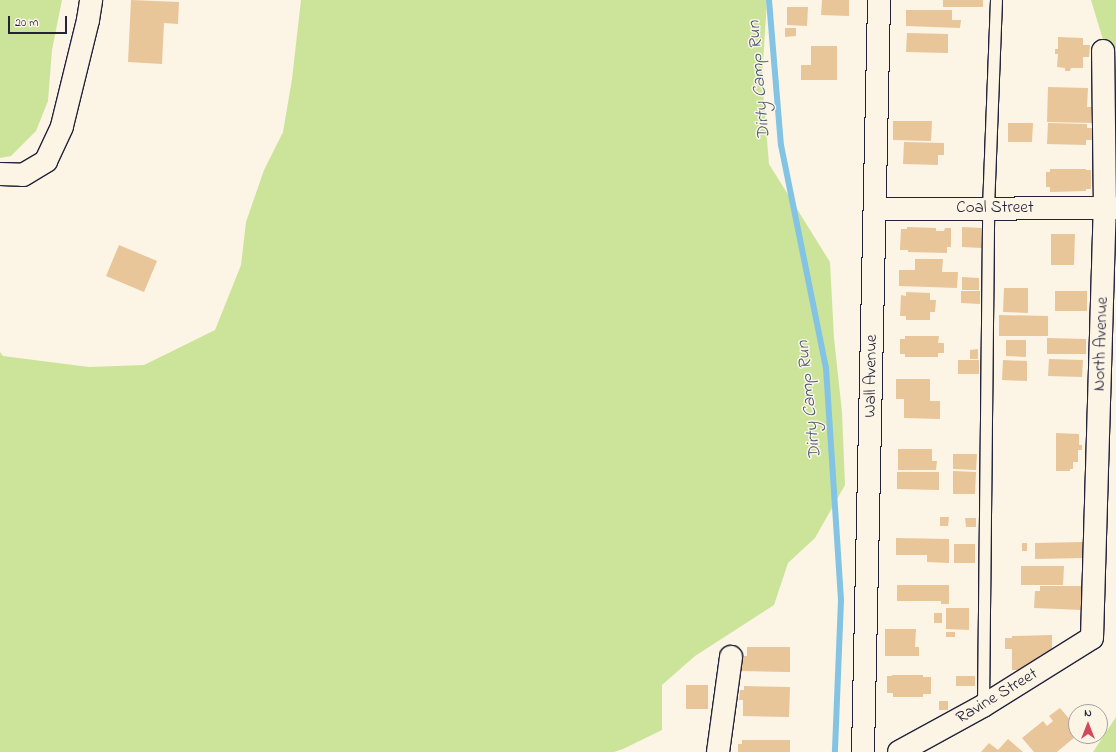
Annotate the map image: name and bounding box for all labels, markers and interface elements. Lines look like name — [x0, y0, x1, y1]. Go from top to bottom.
scale bar — [10, 8, 69, 34]
text: 20 m — [15, 14, 38, 32]
water label: Dirty Camp Run — [744, 20, 776, 140]
street label: Coal Street — [956, 198, 1034, 218]
street label: North Avenue — [1089, 296, 1113, 392]
street label: Wall Avenue — [860, 334, 882, 418]
water label: Dirty Camp Run — [793, 339, 827, 461]
street label: Ravine Street — [953, 664, 1041, 728]
north arrow — [1068, 704, 1108, 744]
text: N — [1084, 705, 1092, 721]

